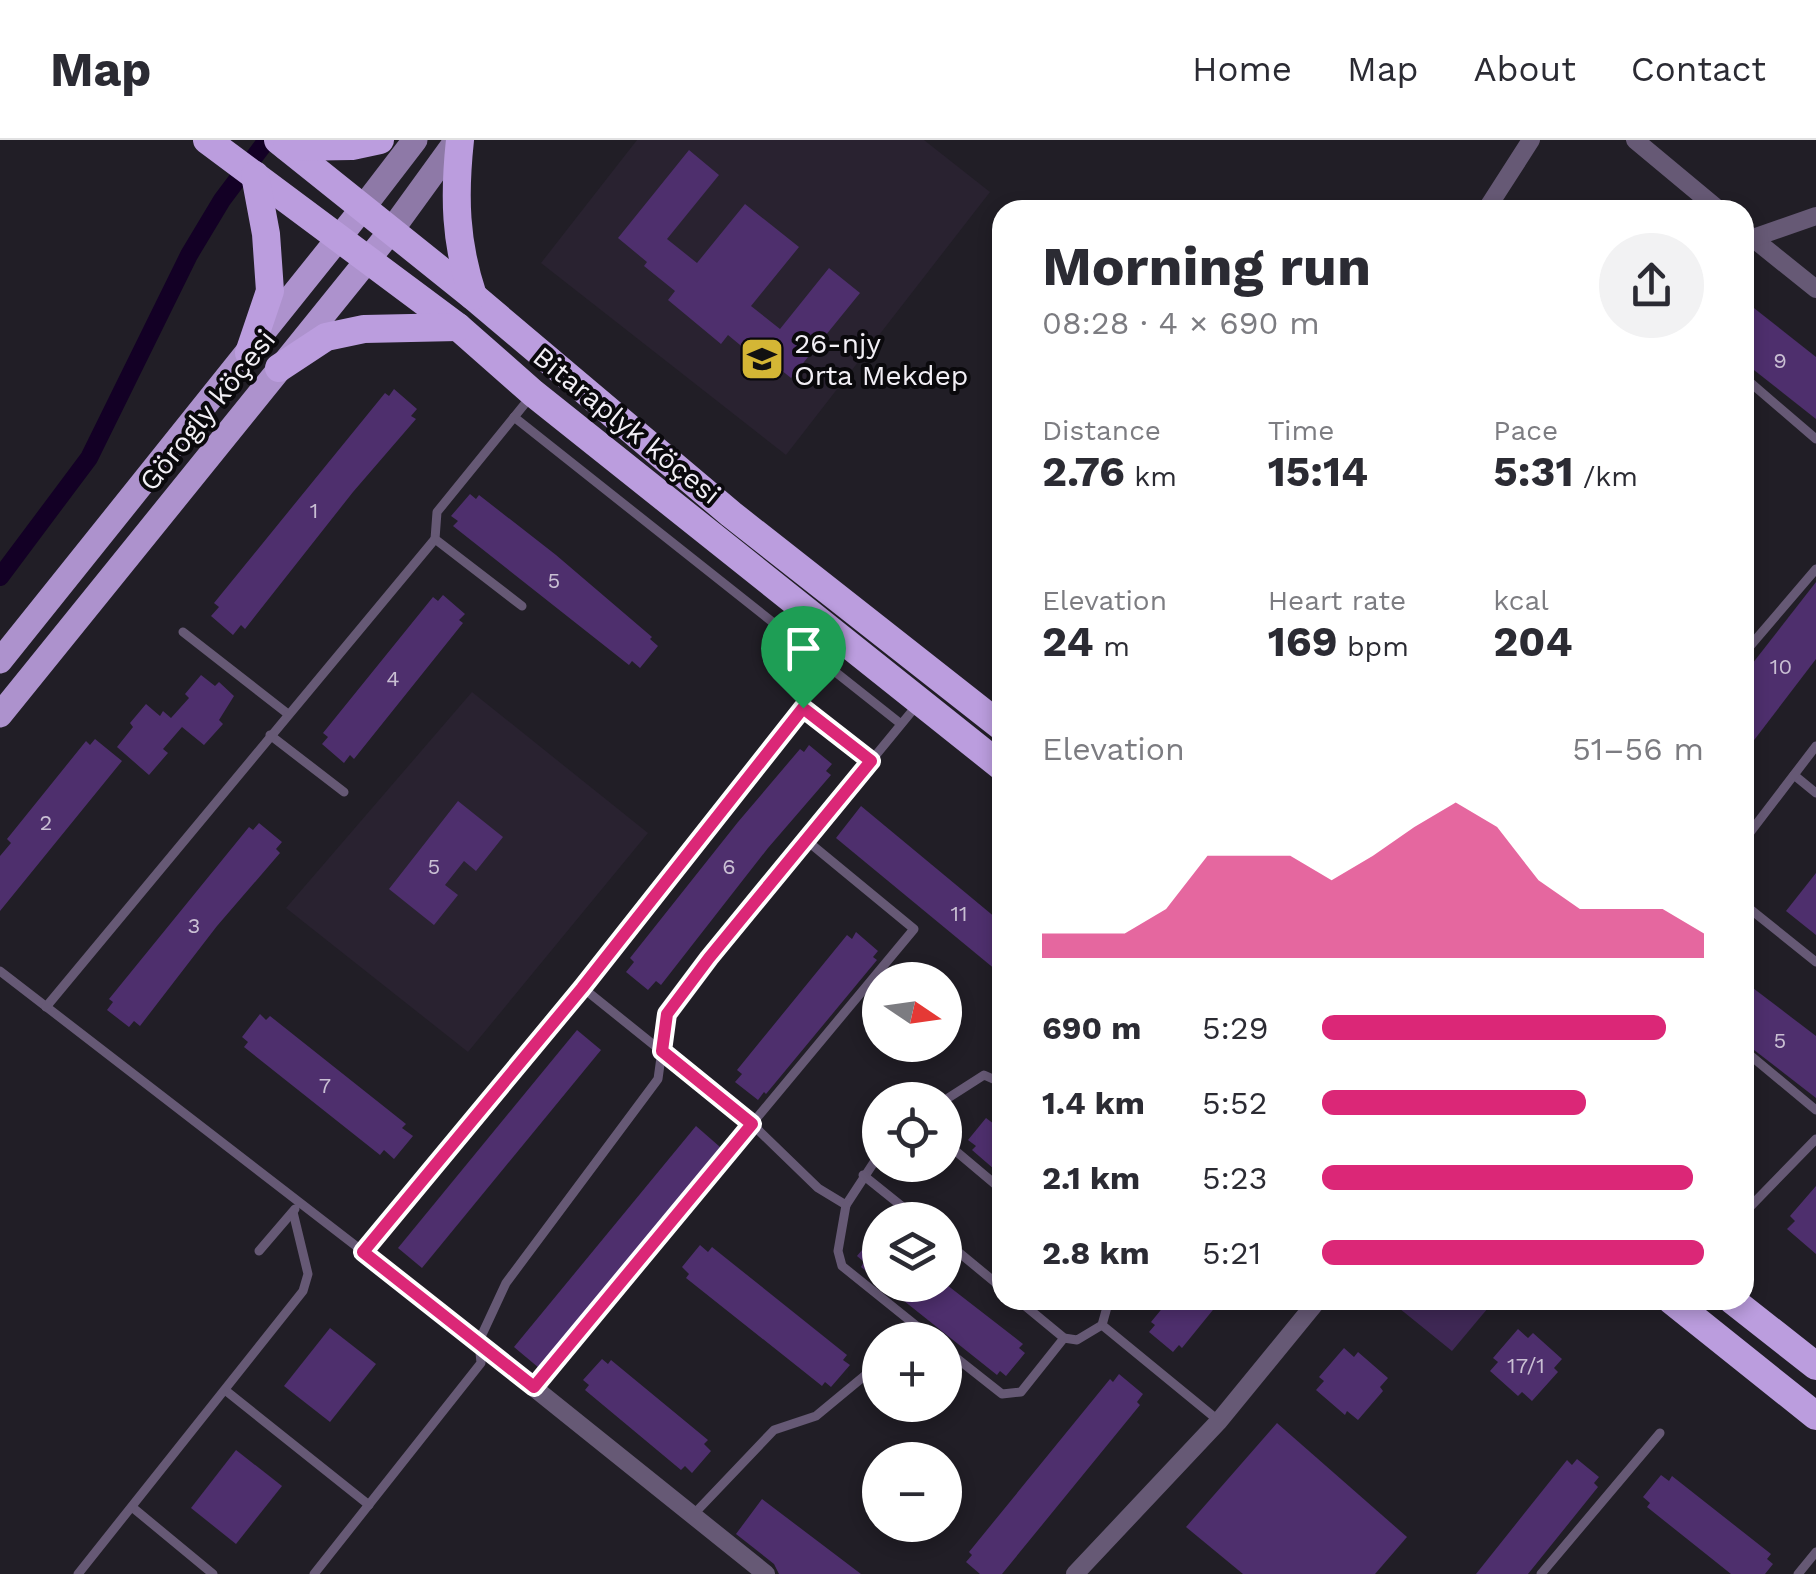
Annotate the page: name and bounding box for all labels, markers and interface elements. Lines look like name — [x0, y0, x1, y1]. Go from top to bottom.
text: Map — [50, 41, 151, 98]
text: Home — [1192, 48, 1292, 90]
text: Map — [1347, 48, 1419, 90]
text: About — [1474, 48, 1576, 90]
text: Contact — [1631, 48, 1766, 90]
button: share — [1599, 233, 1704, 338]
text: Morning run — [1042, 234, 1371, 298]
text: 08:28 · 4 × 690 m — [1042, 304, 1320, 342]
street label: Görogly köçesi — [133, 323, 282, 497]
place label: 26-njy Orta Mekdep — [794, 327, 968, 392]
school or university icon: 26-njy Orta Mekdep — [739, 336, 785, 382]
street label: Bitaraplyk köçesi — [527, 340, 727, 511]
house number: 9 — [1773, 348, 1787, 373]
text: Distance — [1042, 414, 1161, 447]
text: Time — [1268, 414, 1334, 447]
text: Pace — [1493, 414, 1558, 447]
text: 2.76 — [1042, 447, 1125, 496]
text: 15:14 — [1268, 447, 1368, 496]
text: 5:31 — [1493, 447, 1574, 496]
text: km — [1125, 460, 1177, 493]
text: /km — [1574, 460, 1638, 493]
house number: 1 — [310, 498, 318, 523]
house number: 5 — [548, 568, 560, 593]
text: Elevation — [1042, 584, 1167, 617]
text: Heart rate — [1268, 584, 1406, 617]
text: kcal — [1493, 584, 1549, 617]
pin — [761, 606, 846, 709]
text: 24 — [1042, 617, 1094, 666]
text: 169 — [1268, 617, 1338, 666]
text: 204 — [1493, 617, 1573, 666]
icon: arrive — [776, 621, 831, 676]
text: m — [1094, 630, 1130, 663]
text: bpm — [1338, 630, 1409, 663]
house number: 10 — [1770, 654, 1792, 679]
house number: 4 — [386, 666, 400, 691]
text: Elevation — [1042, 730, 1185, 768]
text: 51–56 m — [1572, 730, 1704, 768]
house number: 2 — [40, 810, 52, 835]
house number: 5 — [428, 854, 440, 879]
house number: 6 — [722, 854, 736, 879]
house number: 11 — [950, 901, 968, 926]
house number: 3 — [188, 913, 200, 938]
north arrow — [862, 962, 962, 1062]
map controls — [862, 962, 962, 1542]
text: 690 m — [1042, 1009, 1141, 1047]
text: 5:29 — [1202, 1009, 1269, 1047]
house number: 5 — [1774, 1028, 1786, 1053]
house number: 7 — [319, 1073, 331, 1098]
button: locate — [862, 1082, 962, 1182]
text: 1.4 km — [1042, 1084, 1145, 1122]
text: 5:52 — [1202, 1084, 1267, 1122]
text: 2.1 km — [1042, 1159, 1140, 1197]
text: 5:23 — [1202, 1159, 1267, 1197]
button: layers — [862, 1202, 962, 1302]
text: 2.8 km — [1042, 1234, 1150, 1272]
text: 5:21 — [1202, 1234, 1261, 1272]
button: + — [862, 1322, 962, 1422]
house number: 17/1 — [1507, 1353, 1545, 1378]
button: − — [862, 1442, 962, 1542]

